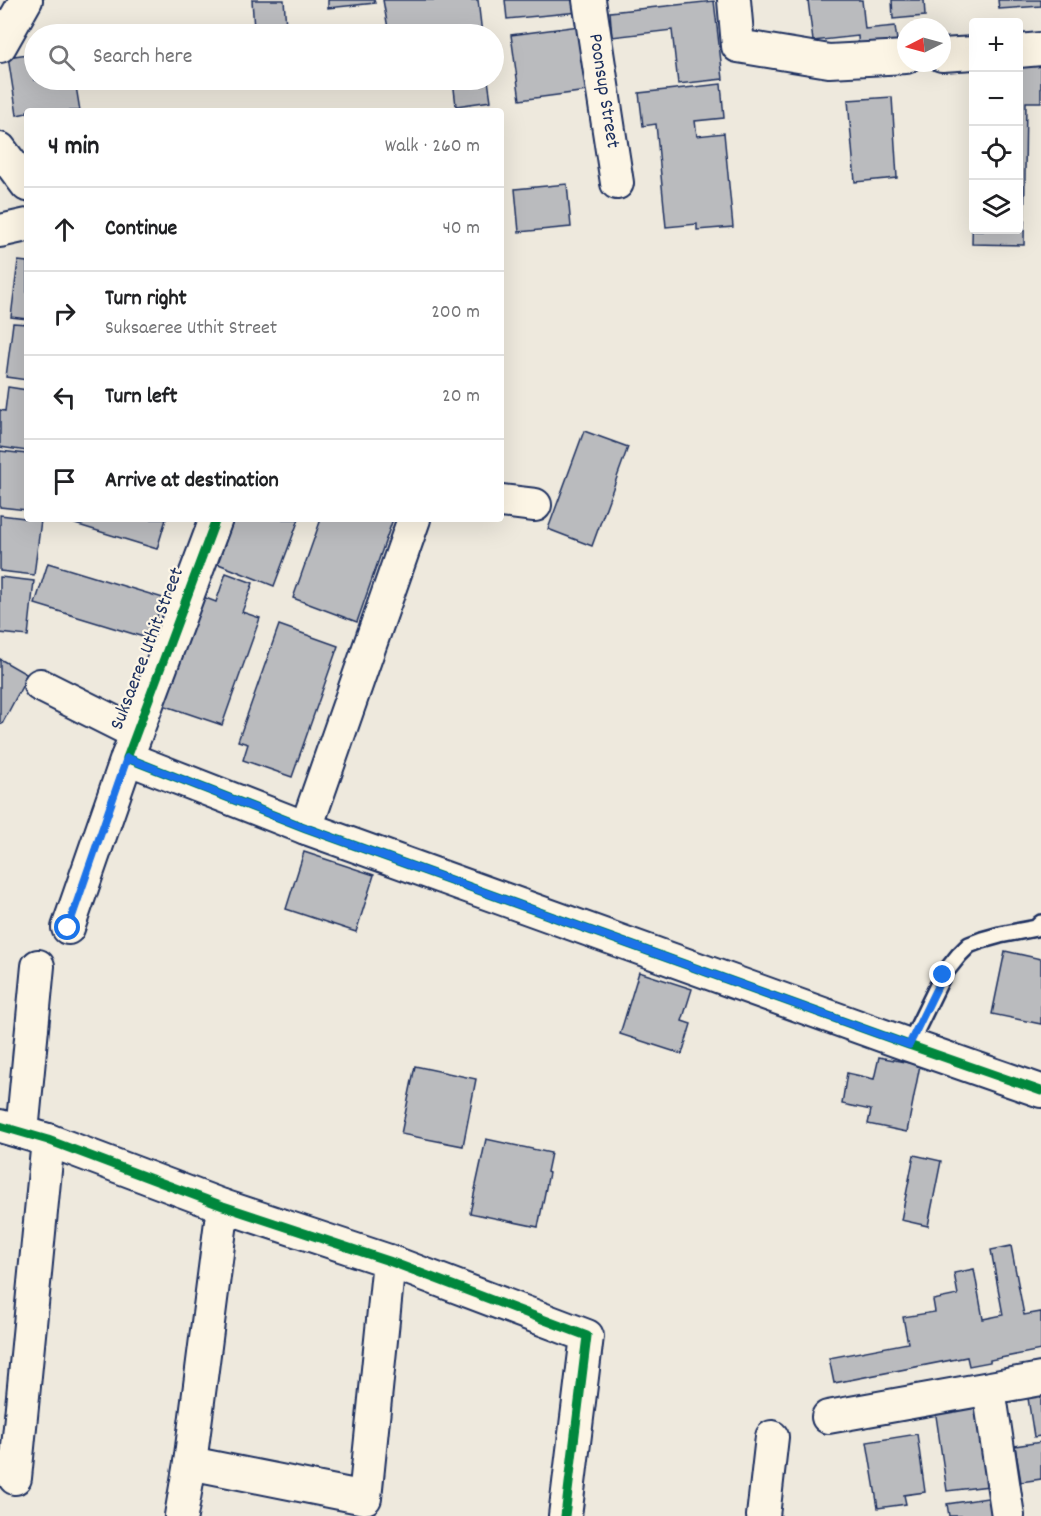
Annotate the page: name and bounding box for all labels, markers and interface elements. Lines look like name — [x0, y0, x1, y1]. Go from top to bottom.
north arrow — [897, 18, 951, 72]
map controls — [969, 18, 1023, 234]
button: + — [969, 18, 1023, 72]
search box — [24, 24, 504, 90]
street label: Poonsup Street — [580, 32, 626, 150]
icon: search — [45, 41, 78, 74]
text: Search here — [93, 42, 192, 73]
button: − — [969, 72, 1023, 126]
button: locate — [969, 126, 1023, 180]
text: 4 min — [48, 129, 99, 166]
text: Walk · 260 m — [385, 133, 480, 161]
button: layers — [969, 180, 1023, 234]
icon: ahead — [48, 213, 81, 246]
text: Continue — [105, 214, 177, 245]
text: 40 m — [442, 215, 480, 243]
text: Turn right — [105, 284, 187, 315]
icon: right — [48, 297, 81, 330]
text: 200 m — [431, 299, 480, 327]
text: Suksaeree Uthit Street — [105, 315, 277, 343]
icon: left — [48, 381, 81, 414]
text: Turn left — [105, 382, 177, 413]
text: 20 m — [442, 383, 480, 411]
icon: arrive — [48, 465, 81, 498]
text: Arrive at destination — [105, 466, 279, 497]
street label: Suksaeree Uthit Street — [104, 564, 192, 734]
route start — [54, 914, 80, 940]
route end — [929, 961, 955, 987]

